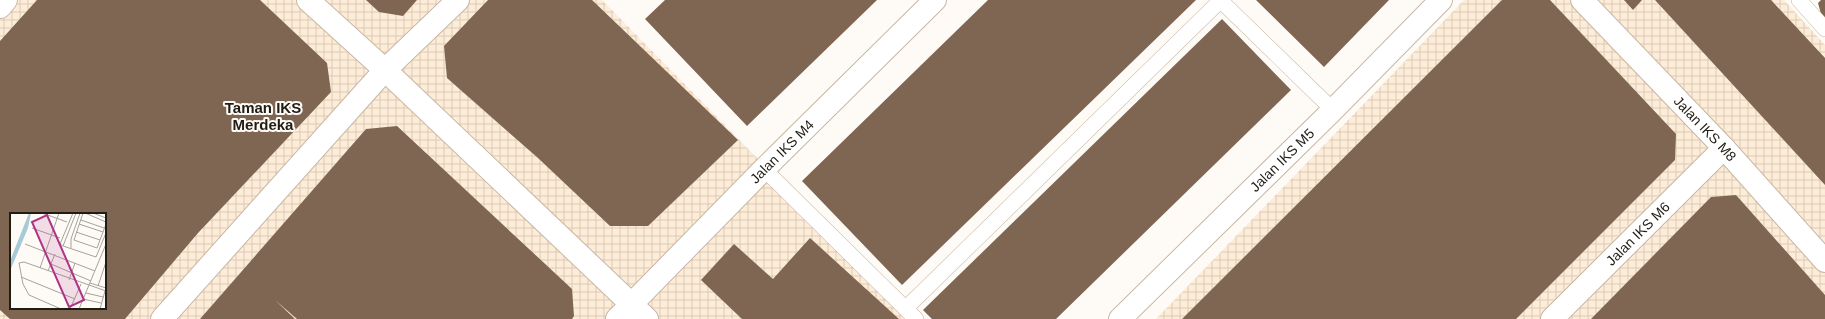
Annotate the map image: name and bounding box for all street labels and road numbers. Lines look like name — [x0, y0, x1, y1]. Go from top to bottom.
street label: Jalan IKS M8 — [1671, 93, 1740, 164]
street label: Jalan IKS M4 — [747, 116, 817, 187]
street label: Jalan IKS M5 — [1247, 125, 1318, 195]
street label: Jalan IKS M6 — [1603, 198, 1673, 269]

